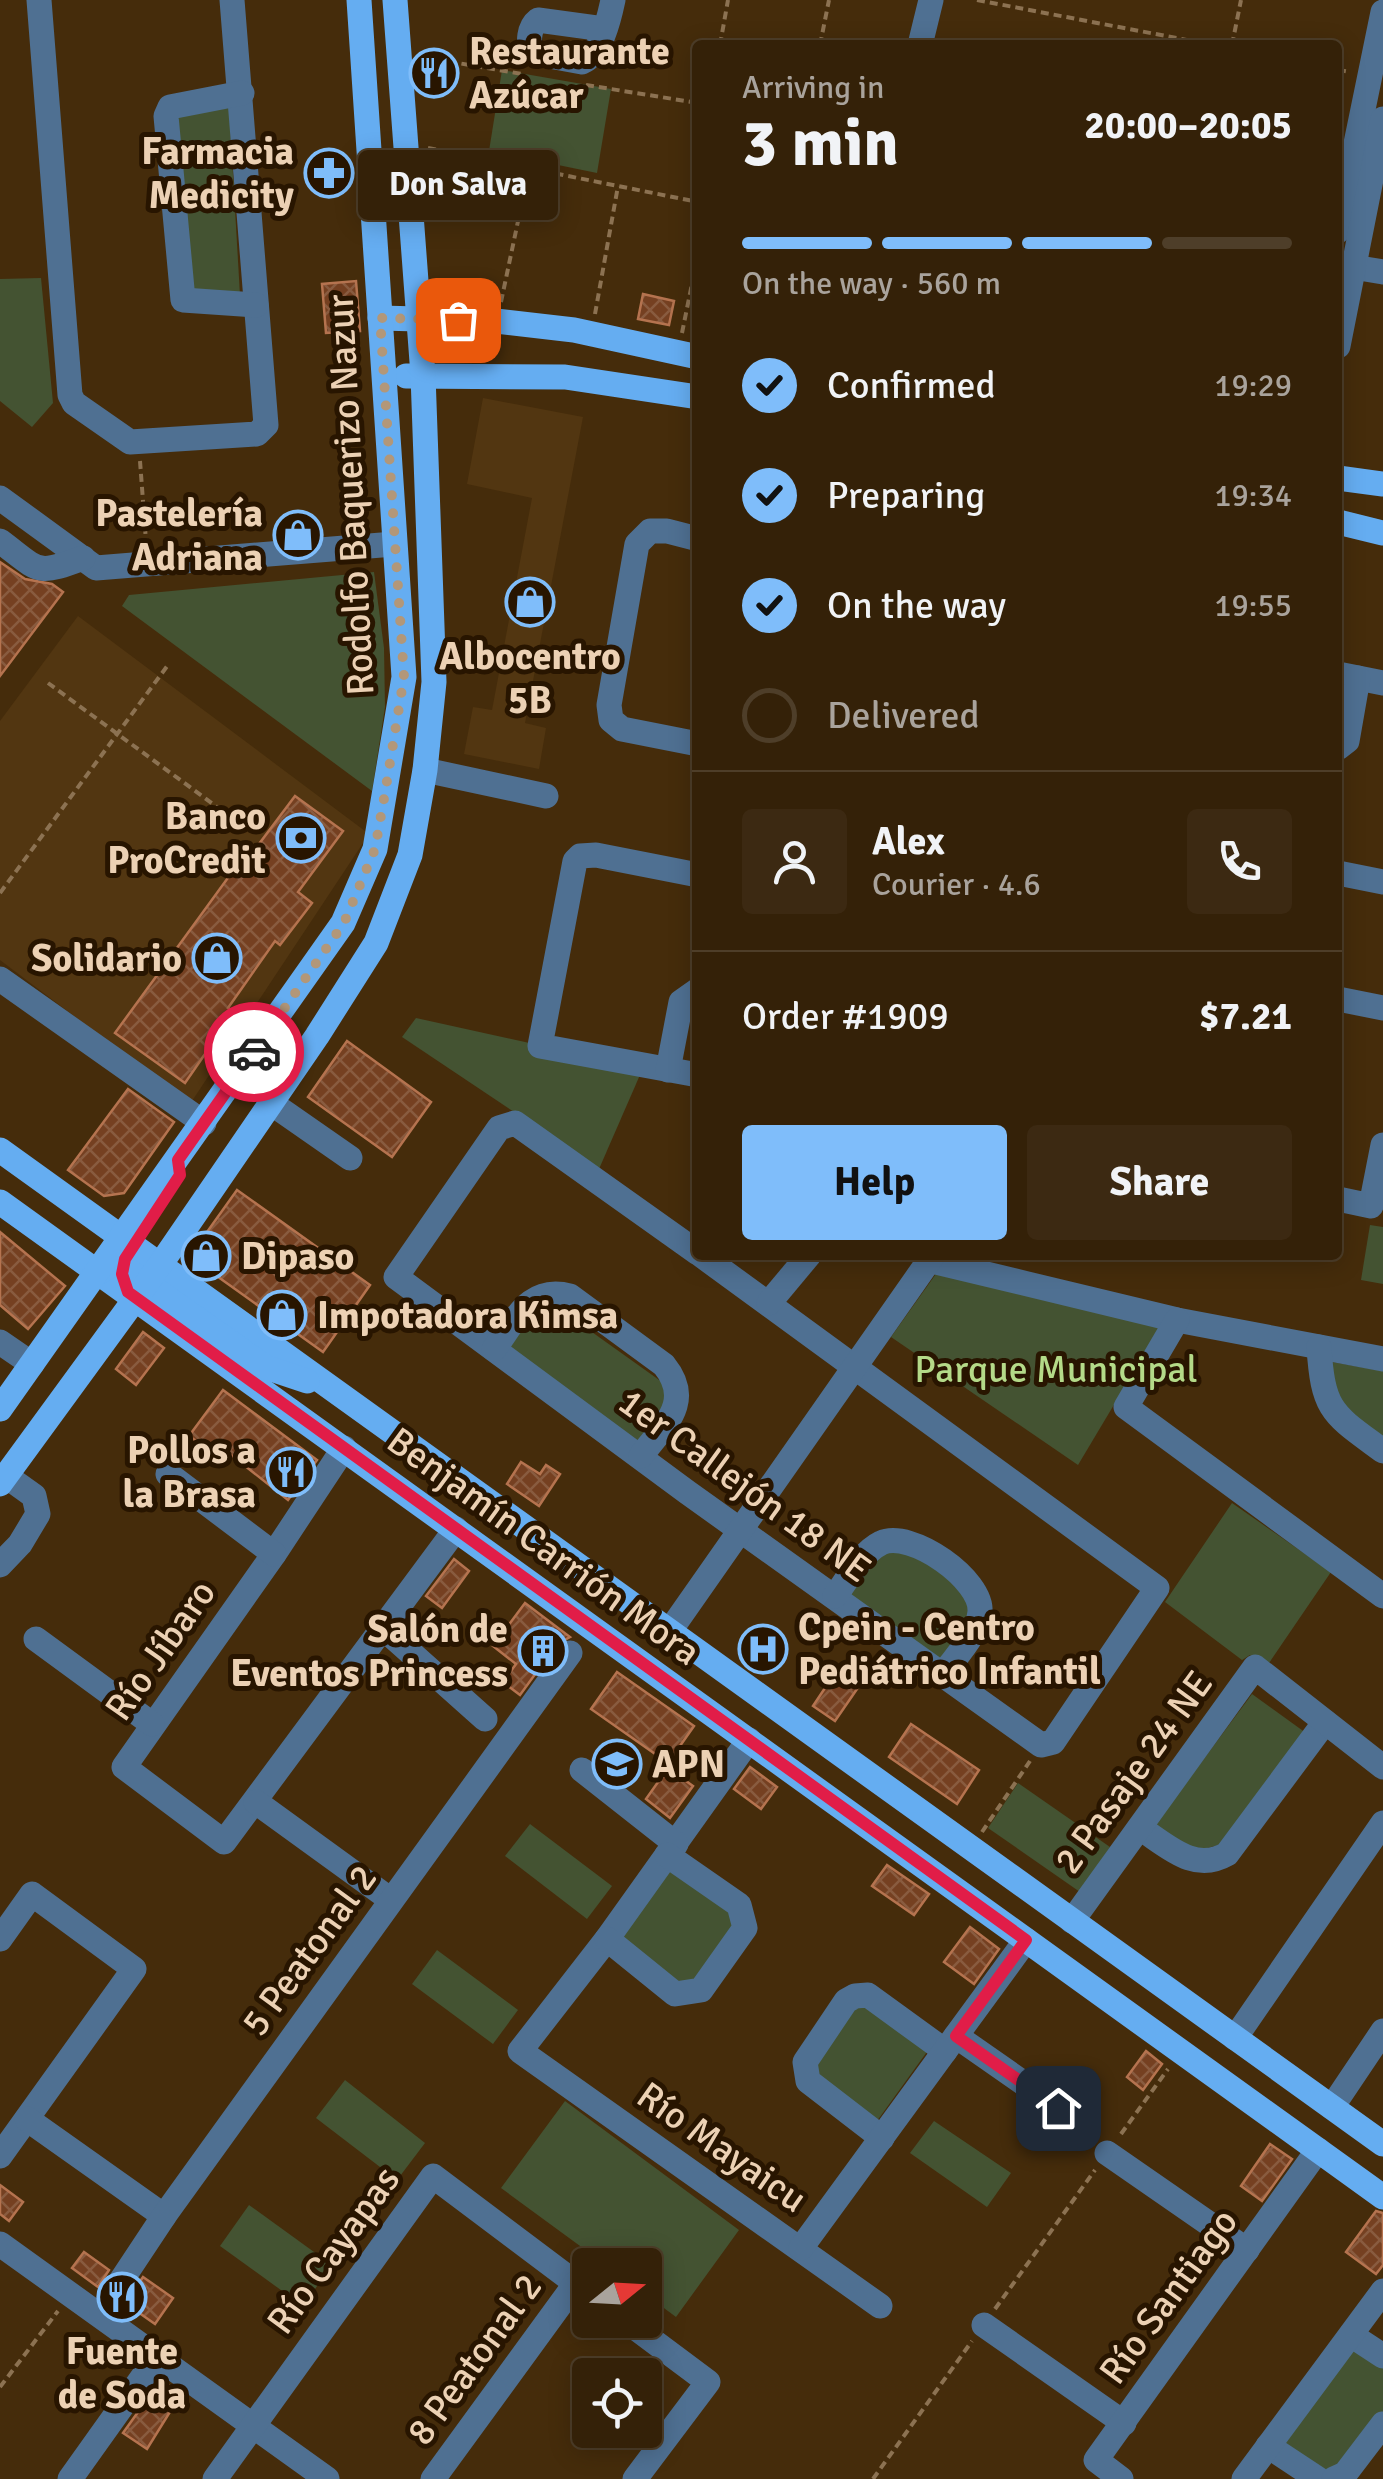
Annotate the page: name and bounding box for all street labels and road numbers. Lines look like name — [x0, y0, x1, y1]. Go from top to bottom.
street label: Rodolfo Baquerizo Nazur — [317, 293, 384, 697]
street label: 1er Callejón 18 NE — [609, 1378, 880, 1593]
street label: Benjamín Carrión Mora — [378, 1417, 709, 1676]
street label: Río Jíbaro — [95, 1571, 226, 1730]
street label: 2 Pasaje 24 NE — [1044, 1662, 1223, 1883]
street label: 5 Peatonal 2 — [232, 1856, 387, 2045]
street label: Río Mayaicu — [628, 2072, 816, 2223]
street label: Río Cayapas — [257, 2157, 410, 2343]
street label: Río Santiago — [1089, 2199, 1248, 2393]
street label: 8 Peatonal 2 — [397, 2265, 552, 2454]

